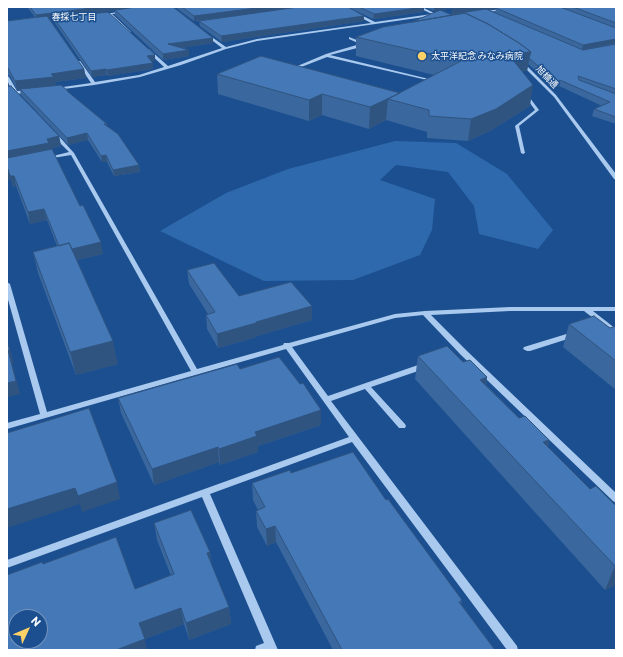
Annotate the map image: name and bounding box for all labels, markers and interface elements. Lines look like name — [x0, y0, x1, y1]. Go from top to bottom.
district label: 春採七丁目 — [52, 12, 96, 22]
marker: 太平洋記念 みなみ病院 — [416, 50, 428, 62]
place label: 太平洋記念 みなみ病院 — [431, 51, 523, 61]
street label: 旭橋通 — [534, 64, 560, 90]
north arrow — [8, 609, 48, 649]
text: N — [29, 614, 44, 628]

